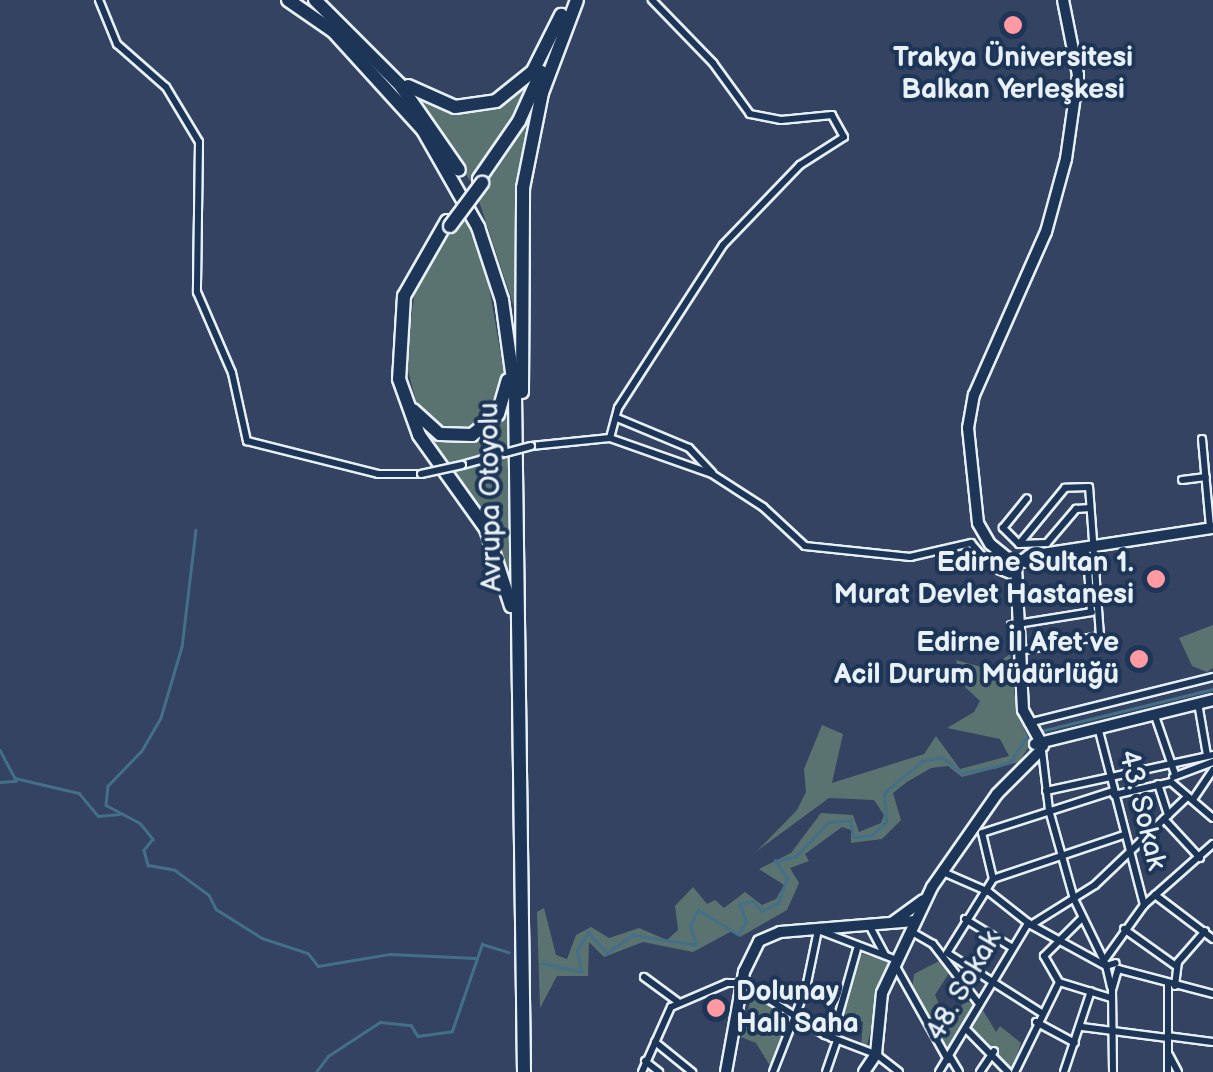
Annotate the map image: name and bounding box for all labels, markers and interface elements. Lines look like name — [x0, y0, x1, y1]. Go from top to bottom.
marker: Trakya Üniversitesi Balkan Yerleşkesi — [1002, 14, 1024, 36]
place label: Trakya Üniversitesi Balkan Yerleşkesi — [893, 41, 1133, 107]
street label: Avrupa Otoyolu — [473, 402, 509, 592]
place label: Edirne Sultan 1. Murat Devlet Hastanesi — [834, 546, 1134, 612]
marker: Edirne Sultan 1. Murat Devlet Hastanesi — [1143, 566, 1169, 592]
place label: Edirne İl Afet ve Acil Durum Müdürlüğü — [834, 626, 1119, 692]
marker: Edirne İl Afet ve Acil Durum Müdürlüğü — [1128, 648, 1150, 670]
street label: 43. Sokak — [1111, 746, 1173, 874]
street label: 48. Sokak — [919, 925, 1009, 1047]
place label: Dolunay Halı Saha — [736, 975, 859, 1041]
marker: Dolunay Halı Saha — [705, 997, 727, 1019]

